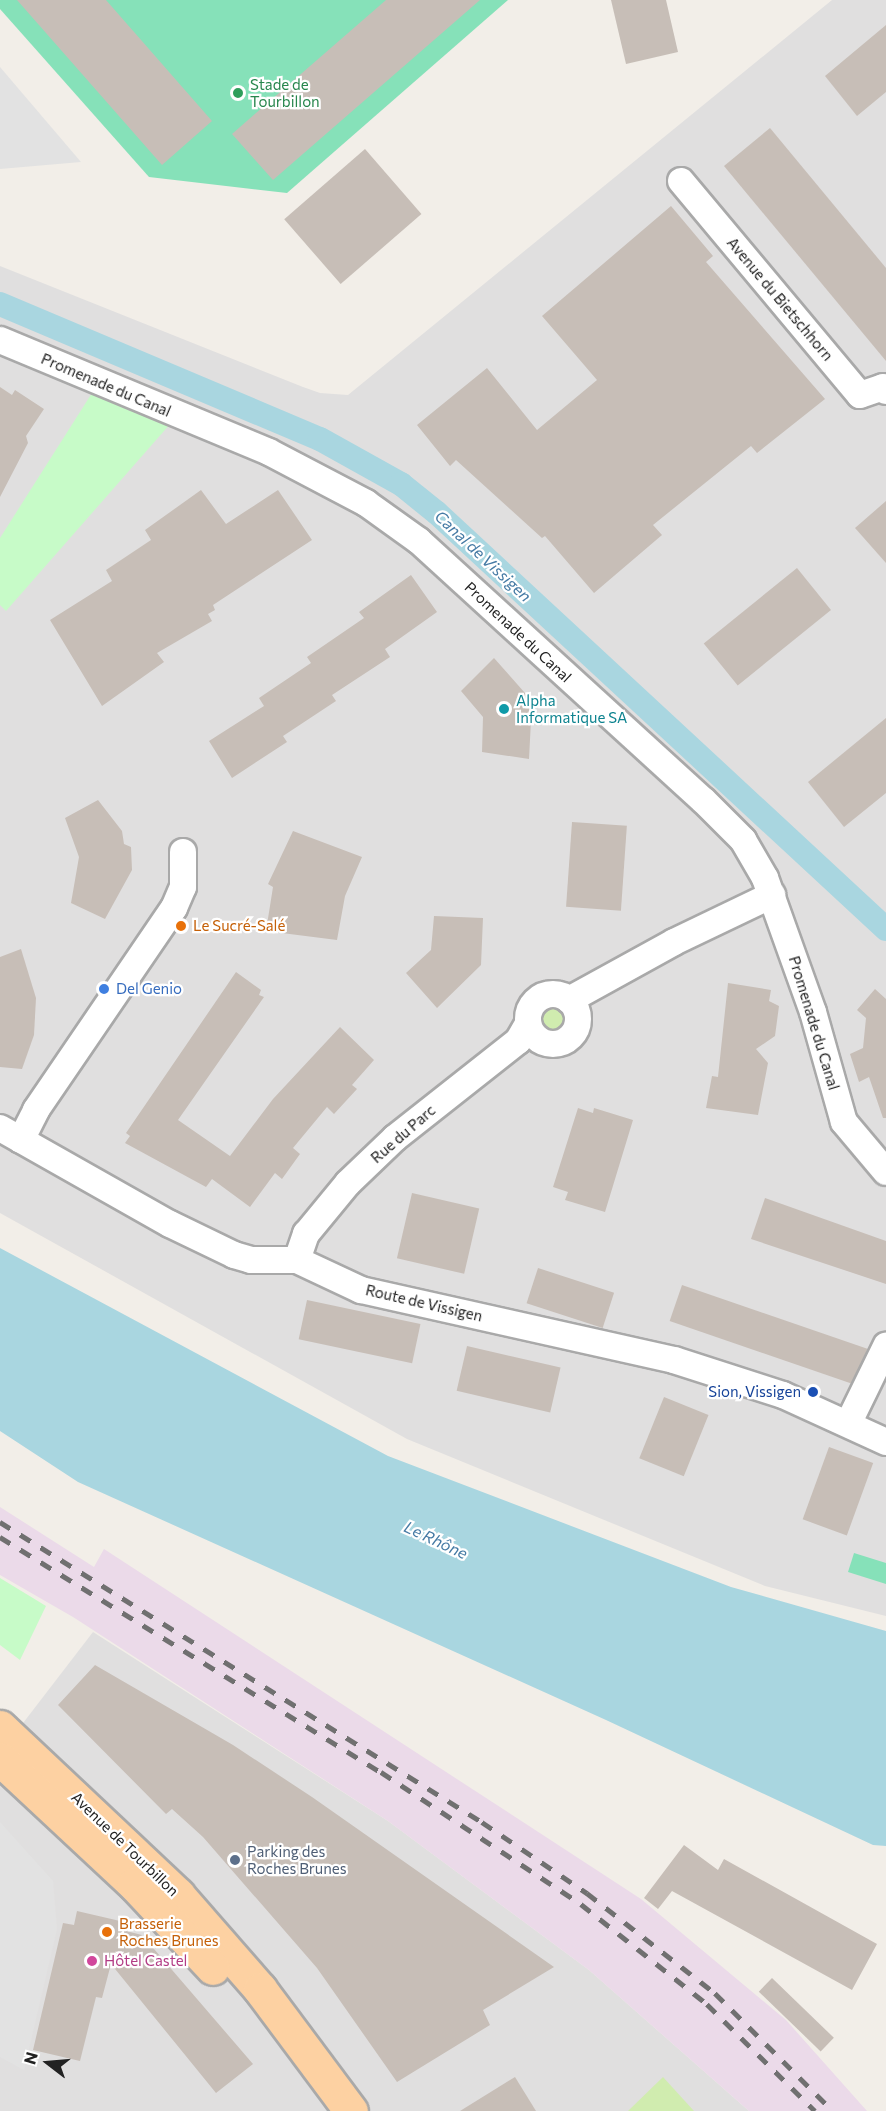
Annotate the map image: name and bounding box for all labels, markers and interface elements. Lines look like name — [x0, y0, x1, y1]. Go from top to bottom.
place label: Stade de Tourbillon — [250, 75, 320, 110]
marker: Stade de Tourbillon — [231, 86, 245, 100]
street label: Avenue du Bietschhorn — [723, 234, 837, 364]
street label: Promenade du Canal — [38, 350, 174, 420]
water label: Canal de Vissigen — [431, 506, 535, 606]
street label: Promenade du Canal — [461, 578, 575, 686]
place label: Alpha Informatique SA — [516, 691, 627, 726]
marker: Alpha Informatique SA — [497, 702, 511, 716]
place label: Le Sucré-Salé — [193, 917, 285, 935]
marker: Le Sucré-Salé — [174, 919, 188, 933]
street label: Promenade du Canal — [785, 954, 843, 1092]
place label: Del Genio — [116, 980, 182, 998]
marker: Del Genio — [97, 982, 111, 996]
street label: Rue du Parc — [367, 1101, 439, 1167]
street label: Route de Vissigen — [364, 1281, 484, 1325]
place label: Sion, Vissigen — [708, 1383, 801, 1401]
marker: Sion, Vissigen — [806, 1385, 820, 1399]
water label: Le Rhône — [401, 1517, 471, 1563]
street label: Avenue de Tourbillon — [68, 1788, 182, 1900]
place label: Parking des Roches Brunes — [247, 1842, 347, 1877]
marker: Parking des Roches Brunes — [228, 1853, 242, 1867]
place label: Brasserie Roches Brunes — [119, 1914, 219, 1949]
marker: Brasserie Roches Brunes — [100, 1925, 114, 1939]
place label: Hôtel Castel — [104, 1952, 187, 1970]
marker: Hôtel Castel — [85, 1954, 99, 1968]
north arrow — [18, 2033, 78, 2093]
text: N — [19, 2050, 41, 2066]

